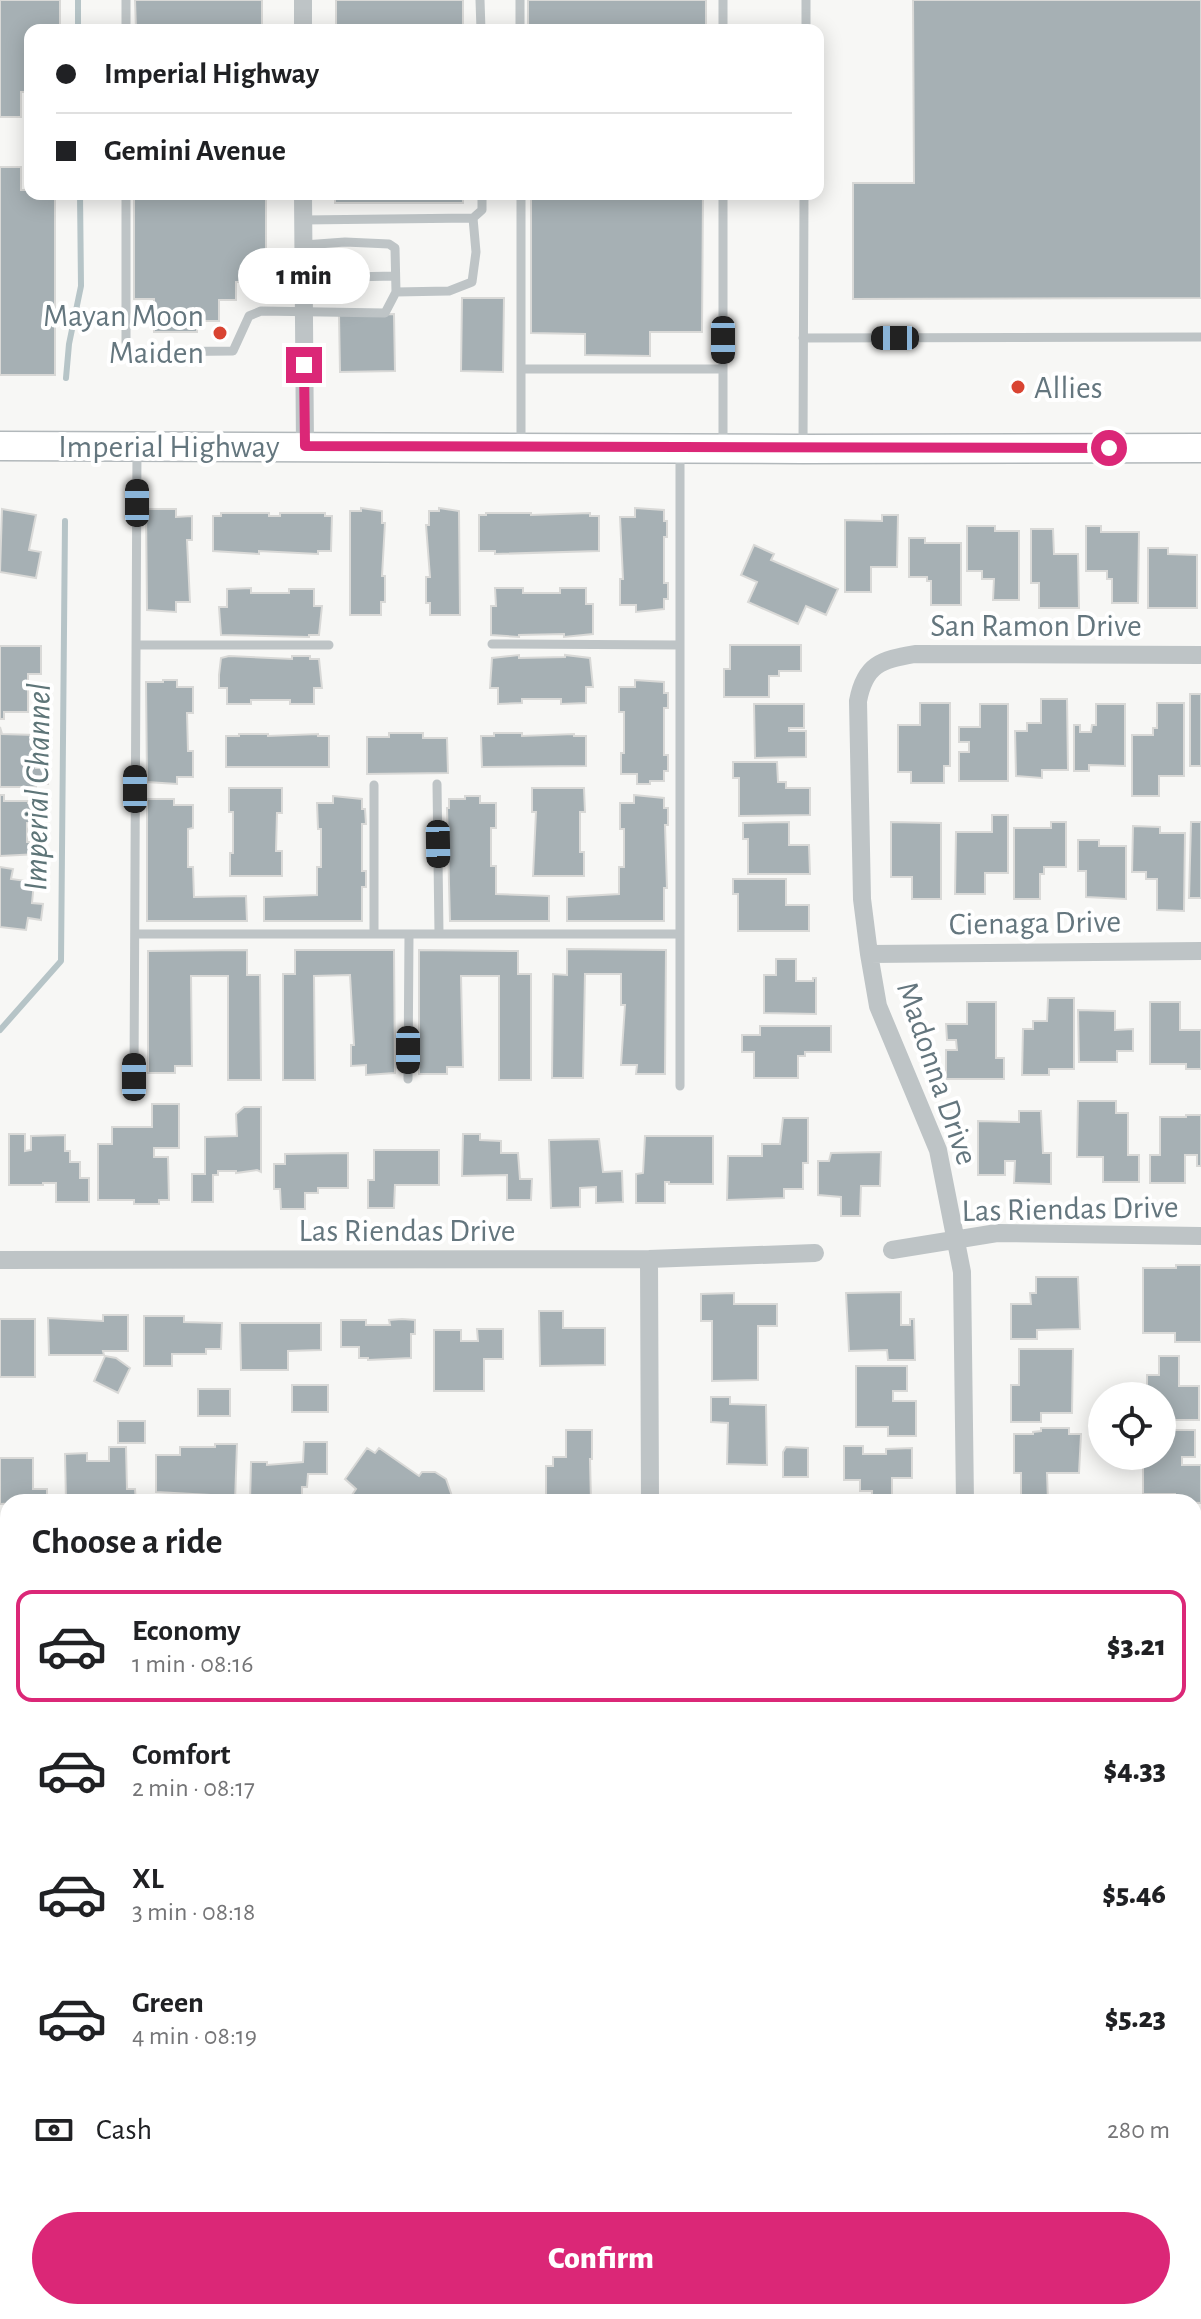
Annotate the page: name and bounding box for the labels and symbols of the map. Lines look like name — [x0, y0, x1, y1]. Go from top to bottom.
callout: 1 min — [238, 249, 370, 305]
place label: Mayan Moon Maiden — [43, 300, 204, 369]
car — [711, 316, 735, 364]
marker: Mayan Moon Maiden — [211, 324, 229, 342]
car — [871, 326, 919, 350]
route end — [286, 347, 322, 383]
place label: Allies — [1034, 372, 1103, 404]
marker: Allies — [1009, 378, 1027, 396]
route start — [1091, 430, 1127, 466]
street label: Imperial Highway — [58, 431, 280, 463]
car — [125, 479, 149, 527]
street label: San Ramon Drive — [930, 610, 1142, 642]
water label: Imperial Channel — [19, 683, 57, 891]
car — [123, 765, 147, 813]
car — [426, 820, 450, 868]
street label: Cienaga Drive — [949, 905, 1121, 941]
street label: Madonna Drive — [891, 978, 983, 1169]
car — [396, 1026, 420, 1074]
car — [122, 1053, 146, 1101]
street label: Las Riendas Drive — [961, 1191, 1179, 1227]
street label: Las Riendas Drive — [298, 1215, 516, 1247]

